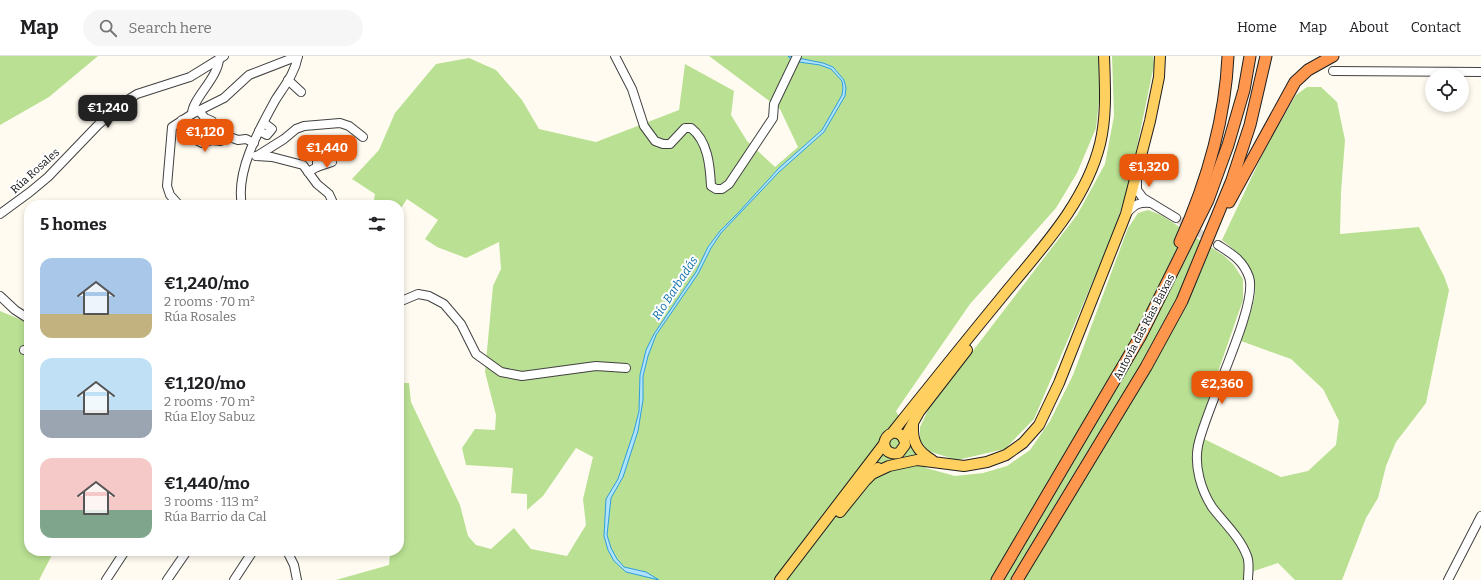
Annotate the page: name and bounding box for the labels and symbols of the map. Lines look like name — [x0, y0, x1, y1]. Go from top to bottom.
pin: €1,240 — [75, 95, 141, 129]
pin: €1,120 — [172, 119, 238, 153]
pin: €1,440 — [294, 135, 360, 169]
street label: Rúa Rosales — [8, 146, 62, 196]
pin: €1,320 — [1116, 154, 1182, 188]
water label: Río Barbadás — [649, 253, 701, 322]
street label: Autovía das Rías Baixas — [1111, 272, 1177, 382]
pin: €2,360 — [1189, 371, 1255, 405]

